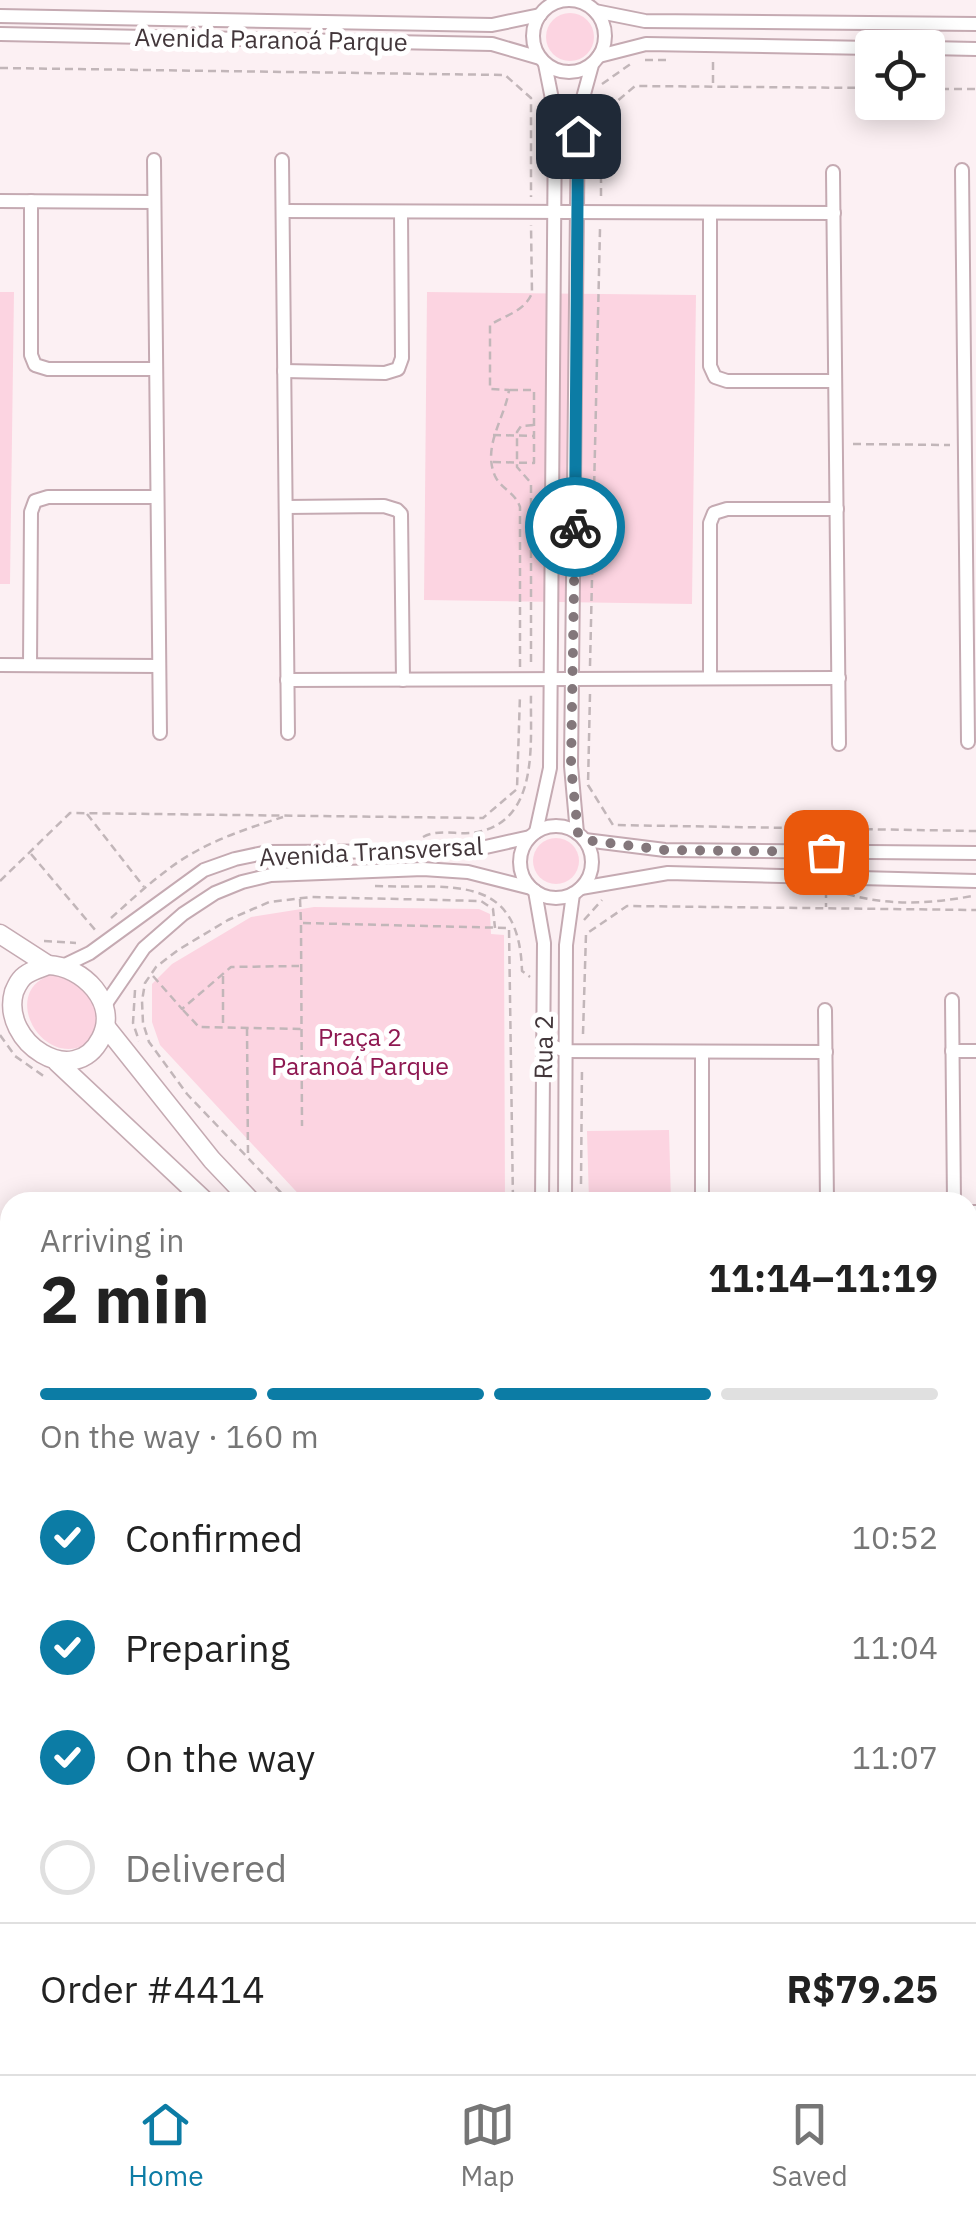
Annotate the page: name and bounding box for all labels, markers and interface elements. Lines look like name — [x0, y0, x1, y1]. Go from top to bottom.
street label: Avenida Paranoá Parque — [134, 20, 408, 58]
map controls — [855, 30, 945, 120]
button: locate — [855, 30, 945, 120]
pin — [536, 94, 621, 179]
icon: home — [551, 109, 606, 164]
courier — [525, 477, 625, 577]
icon: bike — [548, 500, 603, 555]
pin — [784, 810, 869, 895]
icon: bag — [799, 825, 854, 880]
street label: Avenida Transversal — [258, 829, 484, 873]
street label: Rua 2 — [526, 1014, 560, 1080]
park label: Praça 2 Paranoá Parque — [271, 1020, 449, 1082]
text: Arriving in — [40, 1219, 185, 1261]
text: 11:14–11:19 — [708, 1253, 938, 1302]
text: 2 min — [40, 1256, 210, 1341]
text: On the way · 160 m — [40, 1415, 319, 1457]
icon: check — [40, 1510, 95, 1565]
text: Confirmed — [125, 1513, 303, 1562]
text: 10:52 — [852, 1516, 938, 1558]
icon: check — [40, 1620, 95, 1675]
text: Preparing — [125, 1623, 290, 1672]
text: 11:04 — [852, 1626, 938, 1668]
icon: check — [40, 1730, 95, 1785]
text: On the way — [125, 1733, 315, 1782]
text: 11:07 — [852, 1736, 938, 1778]
text: Delivered — [125, 1843, 287, 1892]
text: Order #4414 — [40, 1964, 265, 2013]
text: R$79.25 — [787, 1964, 938, 2013]
tab: Home — [128, 2097, 204, 2194]
tab: Map — [460, 2097, 515, 2194]
tab: Saved — [772, 2097, 848, 2194]

